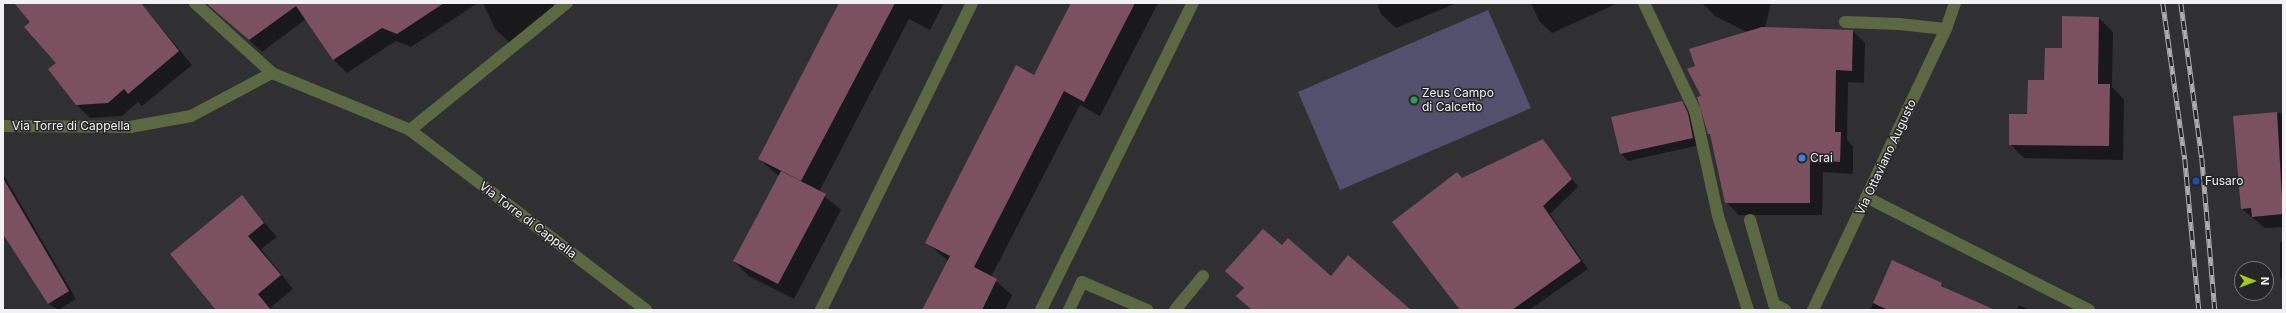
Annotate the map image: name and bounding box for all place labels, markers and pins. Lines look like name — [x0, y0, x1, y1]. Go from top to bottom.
place label: Zeus Campo di Calcetto — [1422, 86, 1494, 114]
marker: Zeus Campo di Calcetto — [1409, 95, 1419, 105]
place label: Crai — [1810, 151, 1833, 165]
marker: Crai — [1797, 153, 1807, 163]
place label: Fusaro — [2205, 174, 2243, 188]
marker: Fusaro — [2190, 175, 2202, 187]

